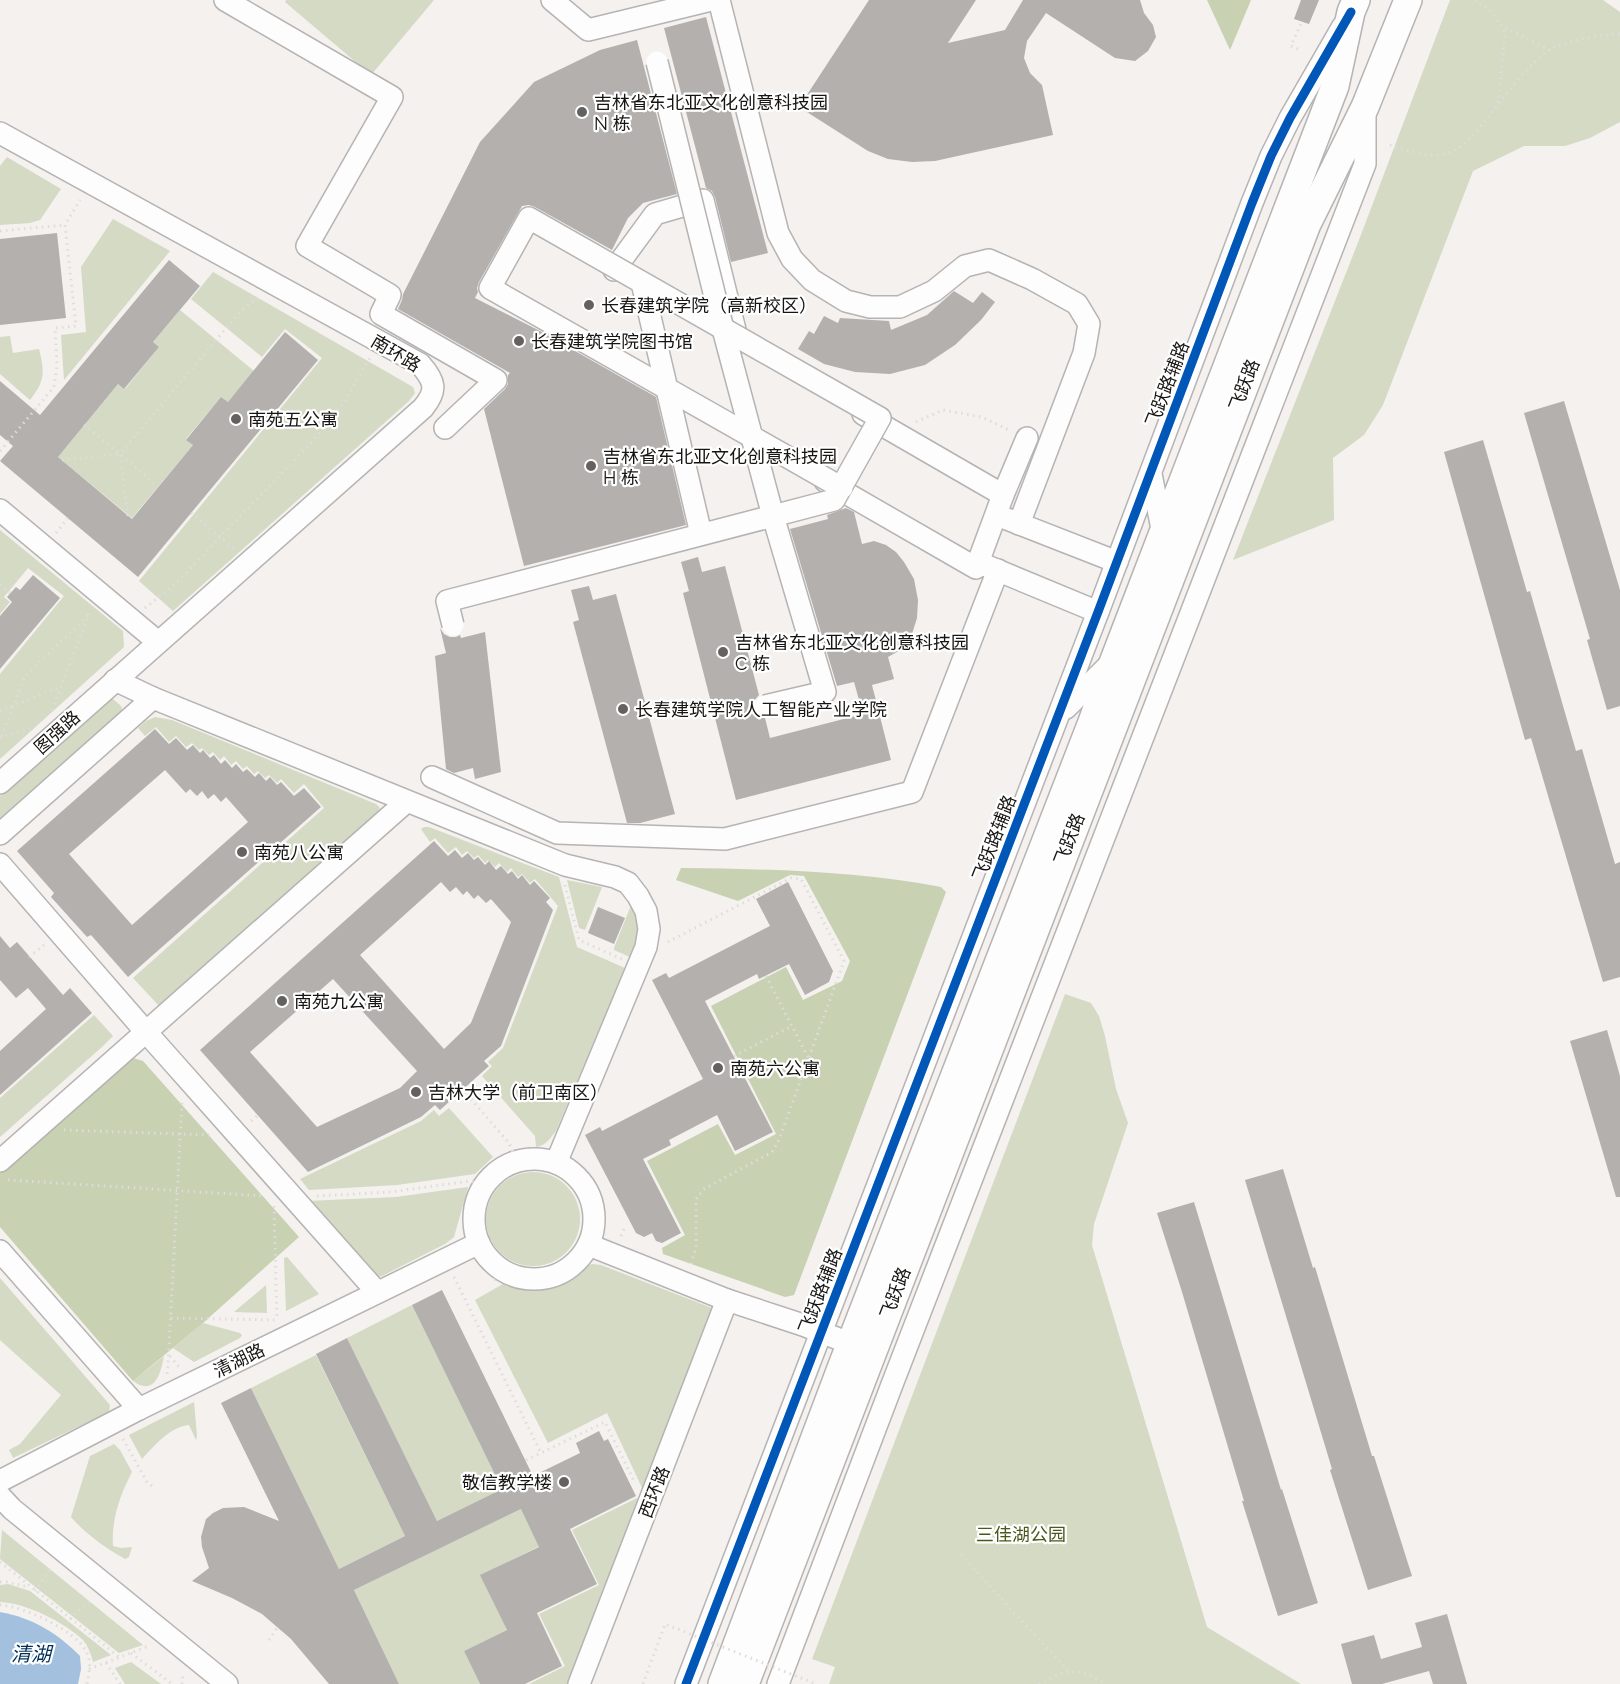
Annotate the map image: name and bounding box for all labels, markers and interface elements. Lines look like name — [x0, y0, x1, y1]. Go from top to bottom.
place label: 吉林省东北亚文化创意科技园 N 栋 — [594, 92, 828, 134]
marker: 吉林省东北亚文化创意科技园 N 栋 — [575, 105, 589, 119]
place label: 长春建筑学院（高新校区） — [601, 295, 817, 316]
marker: 长春建筑学院（高新校区） — [582, 298, 596, 312]
street label: 南环路 — [367, 330, 425, 376]
place label: 长春建筑学院图书馆 — [531, 331, 693, 352]
marker: 长春建筑学院图书馆 — [512, 334, 526, 348]
street label: 飞跃路辅路 — [1141, 338, 1193, 430]
street label: 飞跃路 — [1225, 356, 1263, 414]
place label: 南苑五公寓 — [248, 409, 338, 430]
marker: 南苑五公寓 — [229, 412, 243, 426]
place label: 吉林省东北亚文化创意科技园 H 栋 — [603, 446, 837, 488]
marker: 吉林省东北亚文化创意科技园 H 栋 — [584, 459, 598, 473]
place label: 吉林省东北亚文化创意科技园 C 栋 — [735, 632, 969, 674]
marker: 吉林省东北亚文化创意科技园 C 栋 — [716, 645, 730, 659]
place label: 长春建筑学院人工智能产业学院 — [635, 699, 887, 720]
marker: 长春建筑学院人工智能产业学院 — [616, 702, 630, 716]
street label: 图强路 — [30, 706, 84, 758]
street label: 飞跃路辅路 — [968, 792, 1020, 884]
street label: 飞跃路 — [1050, 810, 1088, 868]
place label: 南苑八公寓 — [254, 842, 344, 863]
marker: 南苑八公寓 — [235, 845, 249, 859]
place label: 南苑九公寓 — [294, 991, 384, 1012]
marker: 南苑九公寓 — [275, 994, 289, 1008]
place label: 南苑六公寓 — [730, 1058, 820, 1079]
marker: 南苑六公寓 — [711, 1061, 725, 1075]
place label: 吉林大学（前卫南区） — [428, 1082, 608, 1103]
marker: 吉林大学（前卫南区） — [409, 1085, 423, 1099]
street label: 飞跃路辅路 — [794, 1245, 846, 1337]
street label: 飞跃路 — [876, 1264, 914, 1322]
street label: 清湖路 — [210, 1339, 268, 1381]
street label: 西环路 — [635, 1463, 673, 1521]
place label: 敬信教学楼 — [462, 1472, 552, 1493]
marker: 敬信教学楼 — [557, 1475, 571, 1489]
park label: 三佳湖公园 — [976, 1524, 1066, 1545]
water label: 清湖 — [11, 1642, 54, 1666]

